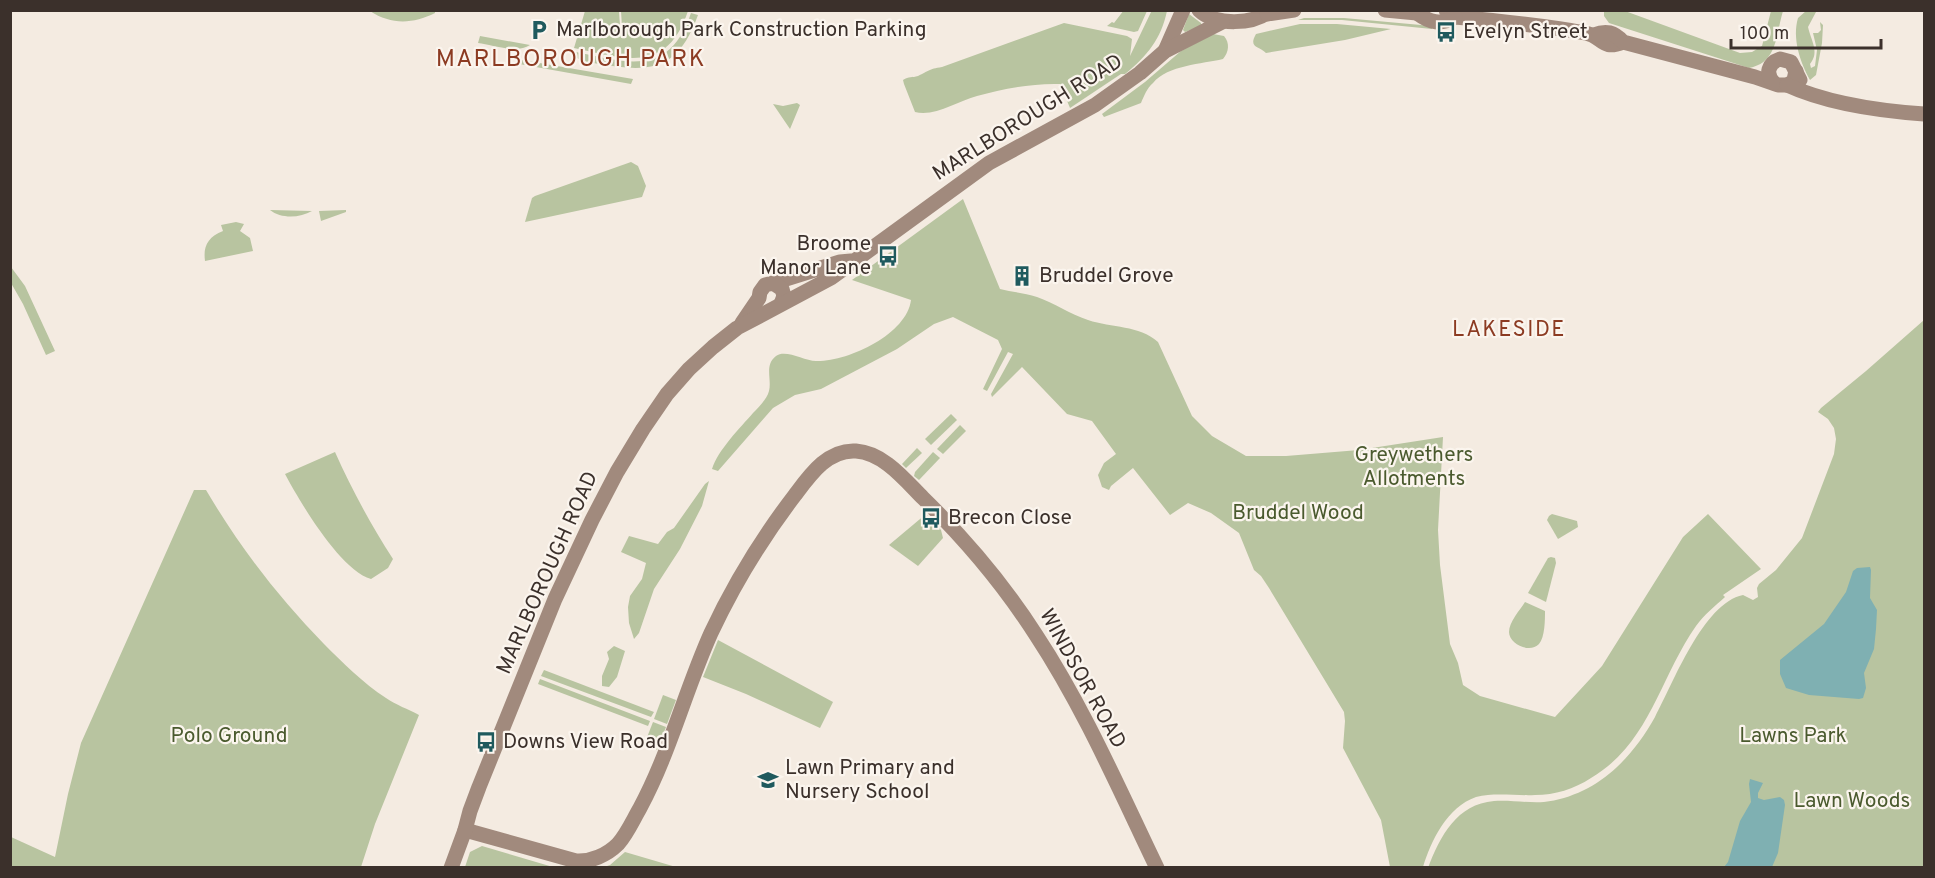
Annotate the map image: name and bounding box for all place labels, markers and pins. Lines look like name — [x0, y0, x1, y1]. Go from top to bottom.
place label: Marlborough Park Construction Parking — [556, 17, 927, 44]
parking icon: Marlborough Park Construction Parking — [527, 18, 551, 42]
place label: Evelyn Street — [1463, 19, 1588, 46]
bus stop icon: Evelyn Street — [1434, 20, 1458, 44]
place label: Broome Manor Lane — [760, 231, 871, 282]
bus stop icon: Broome Manor Lane — [876, 244, 900, 268]
place label: Bruddel Grove — [1039, 263, 1173, 290]
building icon: Bruddel Grove — [1010, 264, 1034, 288]
place label: Brecon Close — [948, 505, 1072, 532]
bus stop icon: Brecon Close — [919, 506, 943, 530]
place label: Downs View Road — [503, 729, 668, 756]
bus stop icon: Downs View Road — [474, 730, 498, 754]
place label: Lawn Primary and Nursery School — [785, 755, 955, 806]
school or university icon: Lawn Primary and Nursery School — [756, 768, 780, 792]

